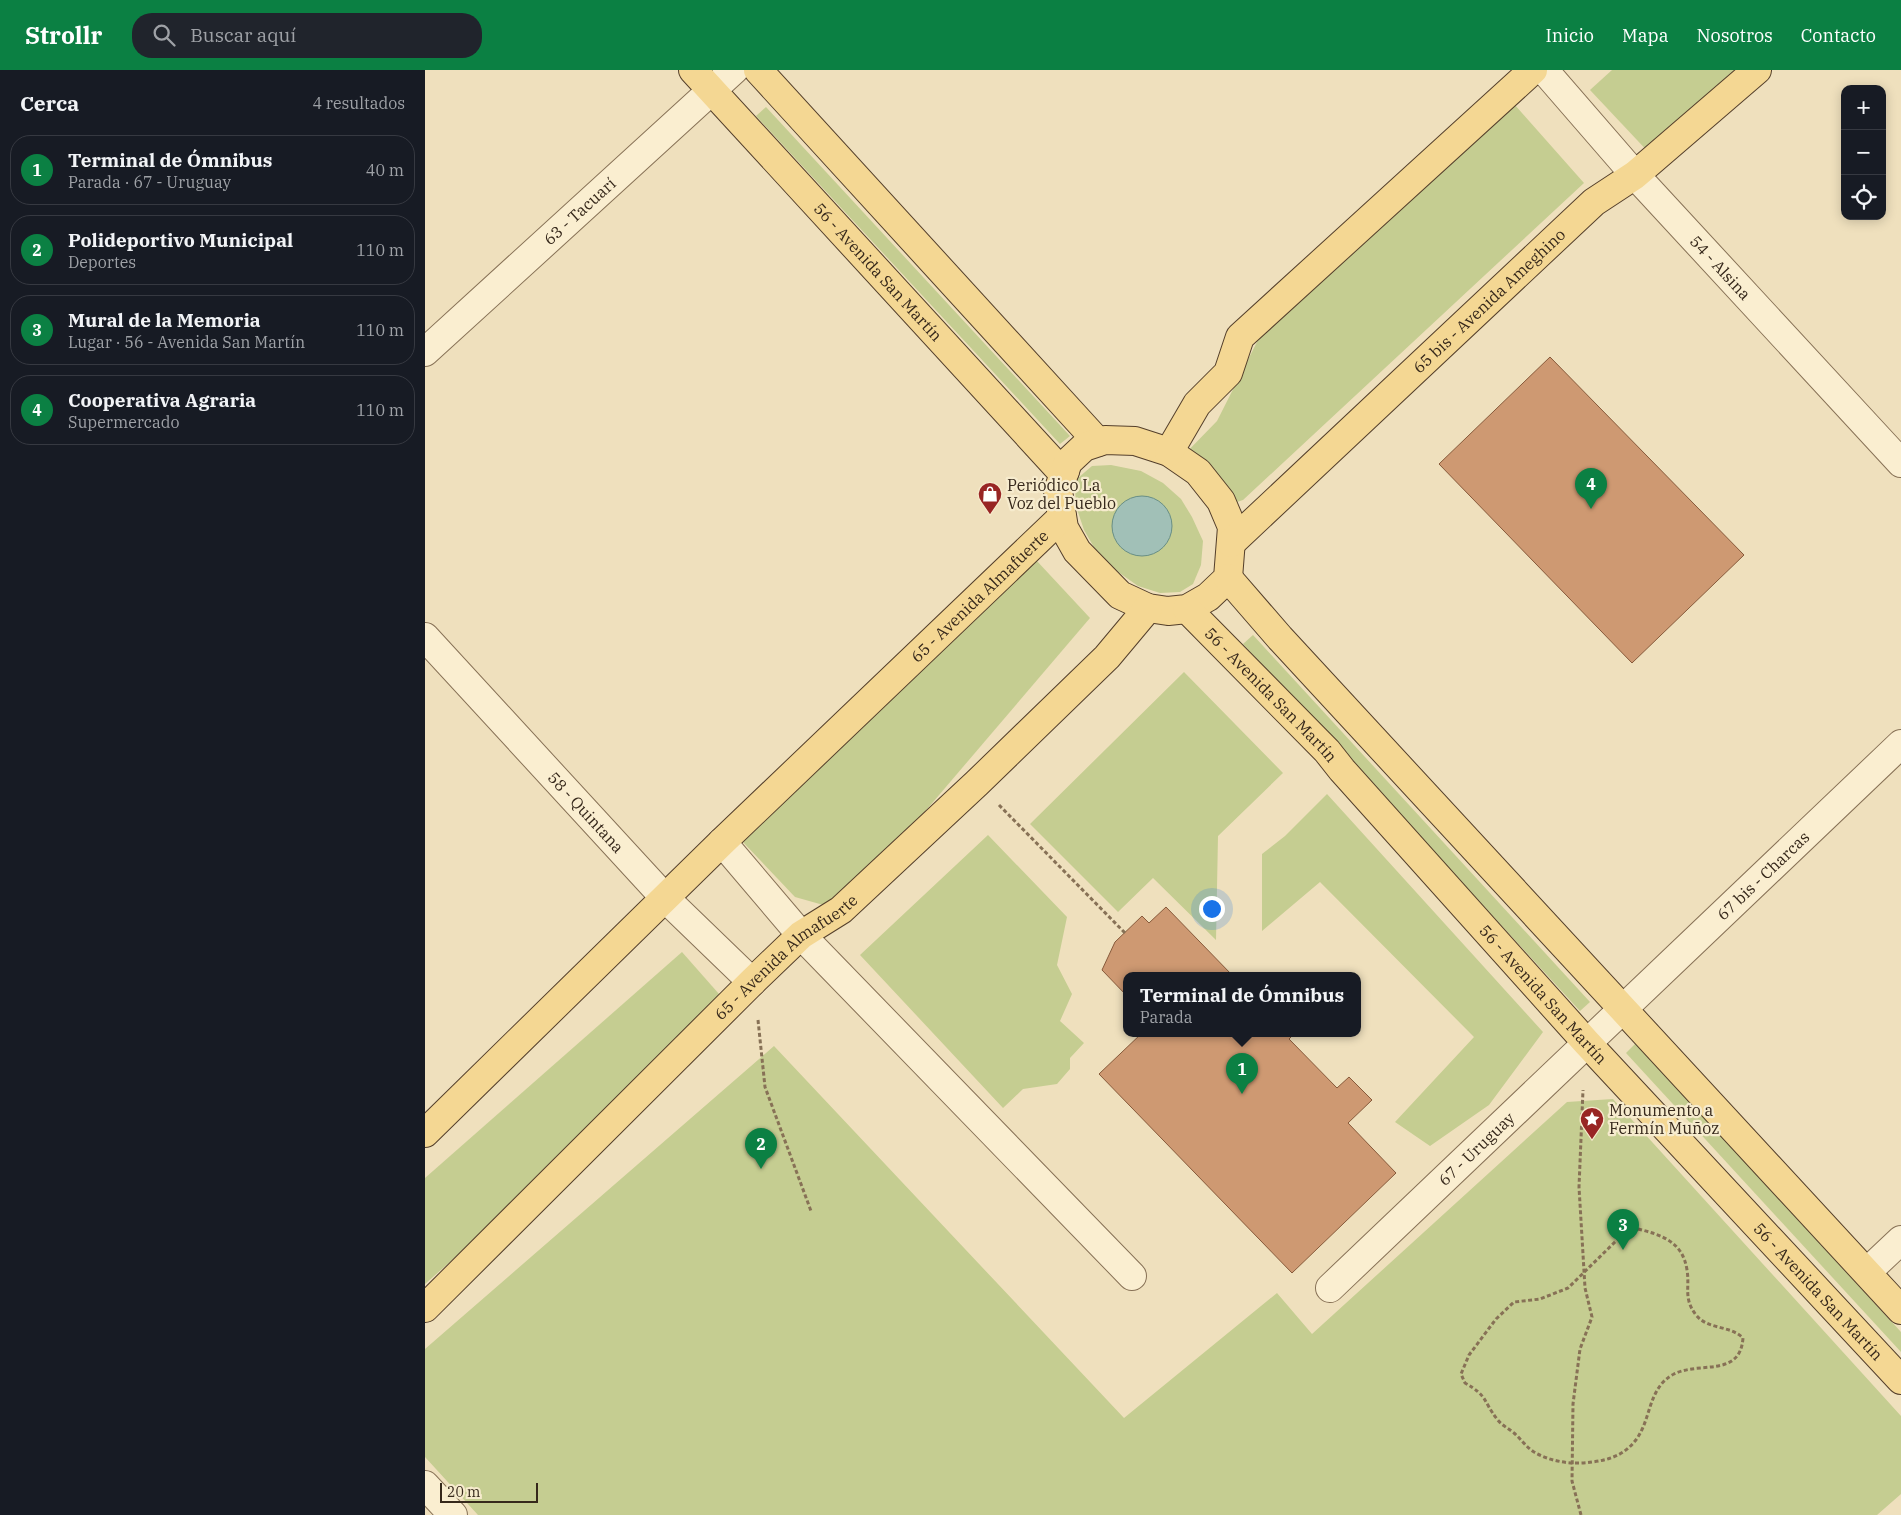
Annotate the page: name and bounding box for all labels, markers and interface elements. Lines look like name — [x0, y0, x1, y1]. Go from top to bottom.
search box — [132, 13, 482, 58]
text: Strollr — [25, 19, 102, 51]
icon: search — [150, 21, 178, 49]
text: Buscar aquí — [190, 23, 296, 47]
text: Inicio — [1546, 24, 1594, 47]
text: Mapa — [1622, 24, 1669, 47]
text: Nosotros — [1697, 24, 1773, 47]
text: Contacto — [1801, 24, 1876, 47]
map controls — [1841, 85, 1886, 220]
button: + — [1841, 85, 1886, 130]
text: Cerca — [20, 89, 79, 117]
text: 4 resultados — [313, 93, 405, 113]
button: − — [1841, 130, 1886, 175]
text: Terminal de Ómnibus — [68, 148, 272, 172]
text: 1 — [32, 160, 42, 180]
text: 40 m — [366, 160, 404, 180]
text: Parada · 67 - Uruguay — [68, 172, 231, 192]
street label: 63 - Tacuarí — [539, 173, 620, 249]
button: locate — [1841, 175, 1886, 220]
street label: 56 - Avenida San Martín — [810, 198, 947, 345]
street label: 65 bis - Avenida Ameghino — [1409, 224, 1569, 377]
text: Polideportivo Municipal — [68, 228, 293, 252]
street label: 54 - Alsina — [1686, 231, 1755, 304]
text: 2 — [32, 240, 42, 260]
text: 110 m — [356, 240, 404, 260]
text: Deportes — [68, 252, 136, 272]
text: Mural de la Memoria — [68, 308, 261, 332]
text: 3 — [32, 320, 42, 340]
text: 110 m — [356, 320, 404, 340]
text: Lugar · 56 - Avenida San Martín — [68, 332, 305, 352]
text: Cooperativa Agraria — [68, 388, 256, 412]
text: 4 — [32, 400, 42, 420]
text: 110 m — [356, 400, 404, 420]
text: Supermercado — [68, 412, 180, 432]
pin: 4 — [1575, 468, 1607, 509]
place label: Periódico La Voz del Pueblo — [1007, 475, 1116, 513]
shop icon: Periódico La Voz del Pueblo — [977, 481, 1003, 515]
street label: 65 - Avenida Almafuerte — [906, 525, 1053, 666]
street label: 56 - Avenida San Martín — [1201, 623, 1342, 766]
street label: 58 - Quintana — [544, 768, 628, 857]
street label: 67 bis - Charcas — [1713, 827, 1813, 924]
street label: 65 - Avenida Almafuerte — [710, 890, 861, 1024]
your location — [1199, 896, 1225, 922]
street label: 56 - Avenida San Martín — [1475, 920, 1611, 1068]
popup — [1123, 972, 1361, 1037]
text: Terminal de Ómnibus — [1140, 983, 1344, 1007]
text: Parada — [1140, 1007, 1193, 1027]
pin: 1 — [1226, 1053, 1258, 1094]
place label: Monumento a Fermín Muñoz — [1609, 1100, 1719, 1138]
place icon: Monumento a Fermín Muñoz — [1579, 1106, 1605, 1140]
street label: 67 - Uruguay — [1434, 1107, 1519, 1190]
pin: 2 — [745, 1128, 777, 1169]
pin: 3 — [1607, 1209, 1639, 1250]
street label: 56 - Avenida San Martín — [1749, 1218, 1887, 1364]
scale bar — [440, 1480, 537, 1503]
text: 20 m — [447, 1483, 480, 1501]

